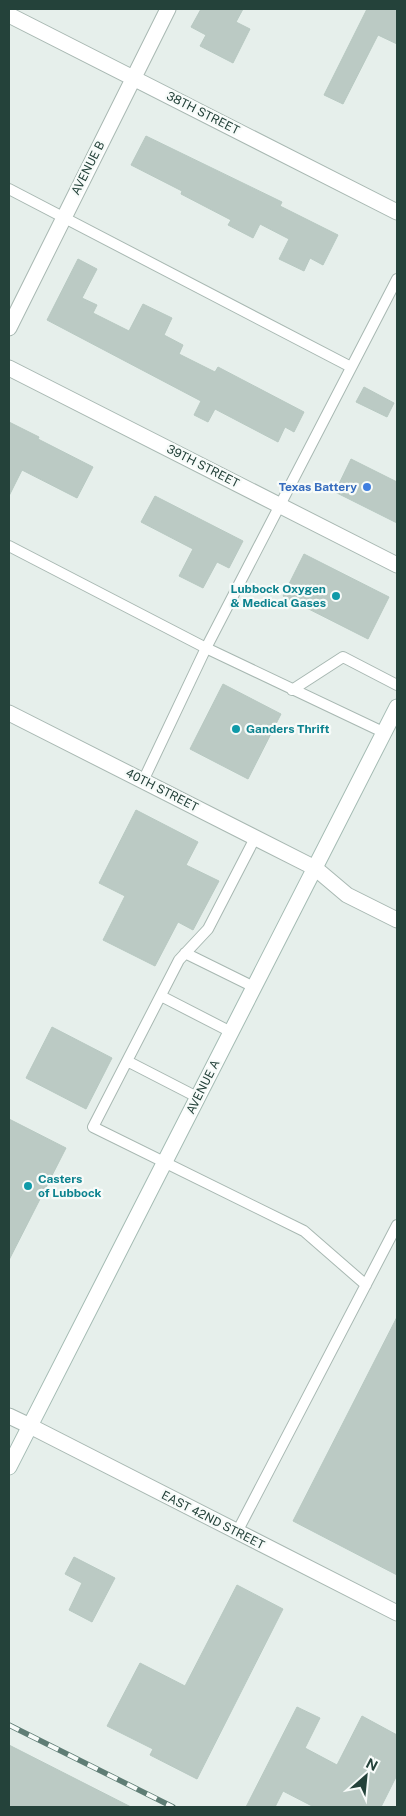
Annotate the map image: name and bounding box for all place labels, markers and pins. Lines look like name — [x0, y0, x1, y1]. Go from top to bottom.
place label: Texas Battery — [279, 480, 357, 494]
marker: Texas Battery — [361, 481, 373, 493]
place label: Lubbock Oxygen & Medical Gases — [230, 582, 326, 610]
marker: Lubbock Oxygen & Medical Gases — [330, 590, 342, 602]
place label: Ganders Thrift — [246, 722, 329, 736]
marker: Ganders Thrift — [230, 723, 242, 735]
place label: Casters of Lubbock — [38, 1172, 101, 1200]
marker: Casters of Lubbock — [22, 1180, 34, 1192]

